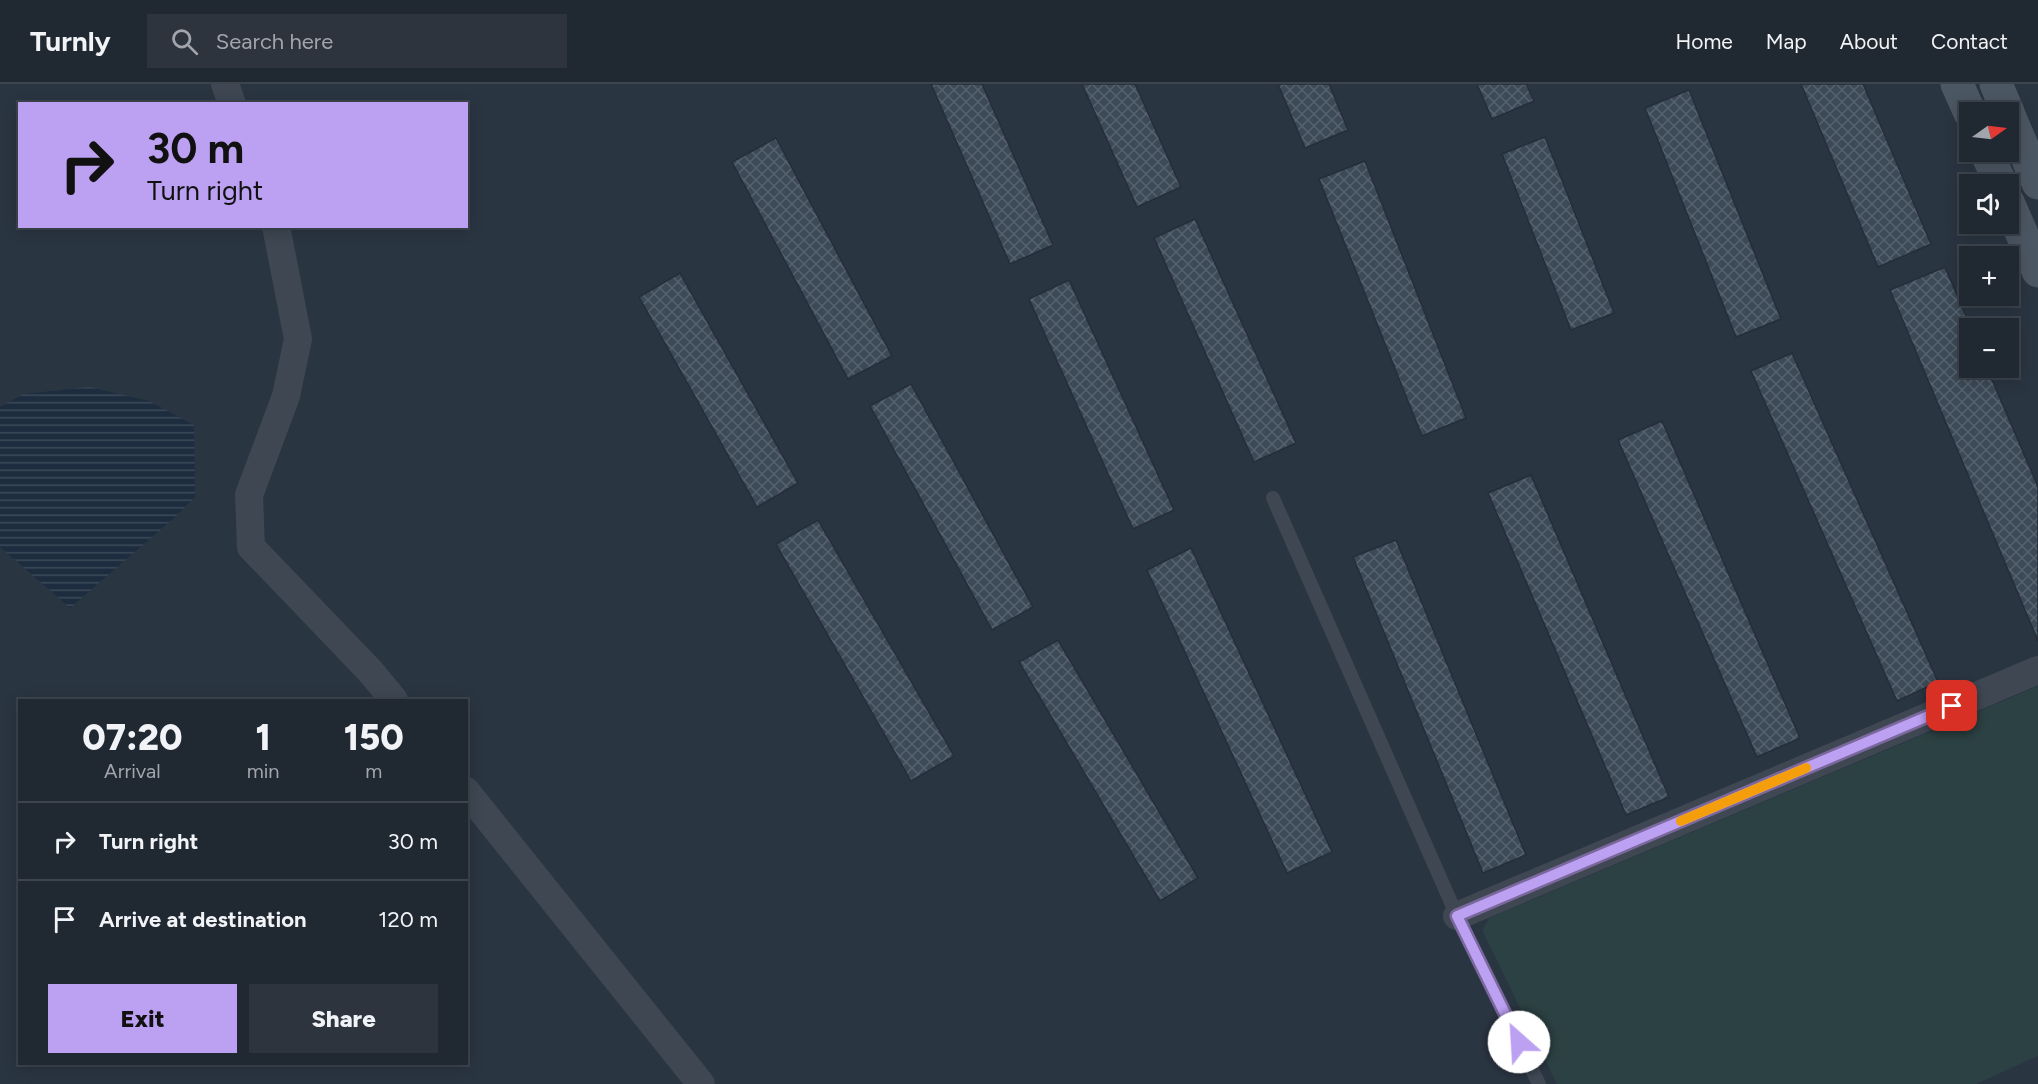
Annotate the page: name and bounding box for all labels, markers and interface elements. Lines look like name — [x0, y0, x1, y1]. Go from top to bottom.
search box — [147, 14, 567, 68]
text: Turnly — [30, 24, 111, 58]
icon: search — [168, 25, 201, 58]
text: Search here — [216, 28, 333, 55]
text: Home — [1676, 29, 1733, 54]
text: Map — [1766, 29, 1807, 54]
text: About — [1840, 29, 1898, 54]
text: Contact — [1931, 29, 2008, 54]
north arrow — [1959, 102, 2019, 162]
map controls — [1959, 102, 2019, 378]
text: 30 m — [147, 123, 244, 174]
icon: right — [48, 126, 126, 204]
text: Turn right — [147, 174, 263, 207]
button: sound — [1959, 174, 2019, 234]
button: + — [1959, 246, 2019, 306]
button: − — [1959, 318, 2019, 378]
pin — [1926, 680, 1977, 731]
icon: arrive — [1935, 689, 1968, 722]
text: 07:20 — [82, 716, 182, 759]
text: 1 — [255, 716, 271, 759]
text: 150 — [344, 716, 404, 759]
text: Arrival — [104, 759, 161, 783]
text: min — [247, 759, 280, 783]
text: m — [365, 759, 382, 783]
icon: right — [48, 825, 81, 858]
text: Turn right — [99, 828, 198, 855]
text: 30 m — [388, 828, 438, 855]
icon: arrive — [48, 903, 81, 936]
text: Arrive at destination — [99, 906, 307, 933]
text: 120 m — [378, 906, 438, 933]
button: Exit — [48, 984, 237, 1053]
button: Share — [249, 984, 438, 1053]
position arrow — [1487, 1010, 1551, 1074]

